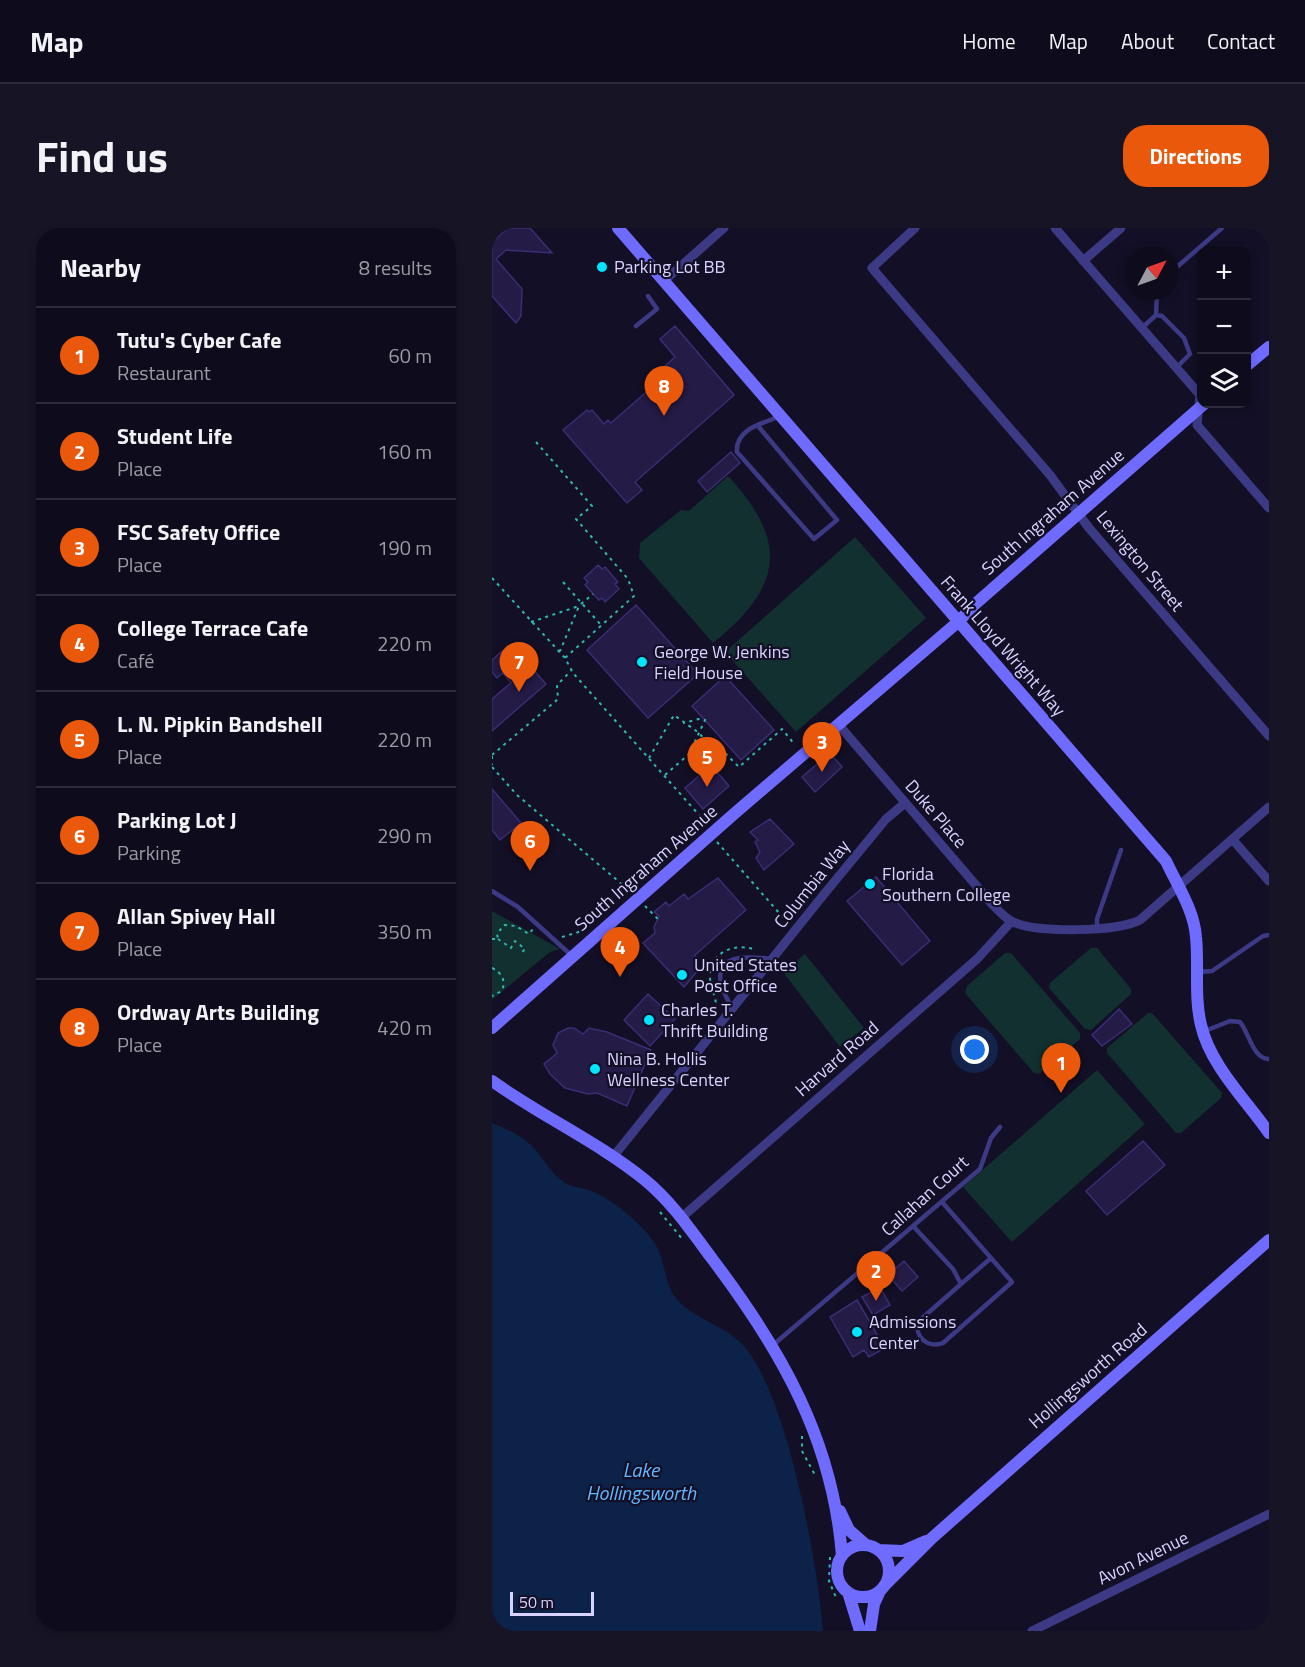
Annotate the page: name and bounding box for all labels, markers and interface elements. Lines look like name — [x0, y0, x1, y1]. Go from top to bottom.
text: Map — [30, 20, 84, 63]
text: Home — [962, 25, 1016, 57]
text: Map — [1049, 25, 1088, 57]
text: About — [1121, 25, 1174, 57]
text: Contact — [1207, 25, 1275, 57]
text: Find us — [36, 124, 168, 188]
button: Directions — [1123, 125, 1269, 187]
north arrow — [1125, 246, 1179, 300]
map controls — [1197, 246, 1251, 408]
button: + — [1197, 246, 1251, 300]
text: Nearby — [60, 248, 141, 287]
text: 8 results — [359, 252, 432, 283]
place label: Parking Lot BB — [614, 253, 726, 280]
marker: Parking Lot BB — [595, 260, 609, 274]
button: − — [1197, 300, 1251, 354]
text: Tutu's Cyber Cafe — [117, 323, 281, 357]
text: 1 — [74, 340, 85, 371]
text: 60 m — [388, 340, 432, 371]
button: layers — [1197, 354, 1251, 408]
text: Restaurant — [117, 357, 211, 388]
pin: 8 — [644, 366, 684, 416]
text: Student Life — [117, 419, 232, 453]
text: 2 — [74, 436, 85, 467]
text: 160 m — [377, 436, 432, 467]
street label: South Ingraham Avenue — [975, 442, 1130, 581]
text: Place — [117, 453, 162, 484]
street label: Lexington Street — [1090, 504, 1191, 618]
text: FSC Safety Office — [117, 515, 280, 549]
text: 3 — [74, 532, 85, 563]
text: 190 m — [377, 532, 432, 563]
text: Place — [117, 549, 162, 580]
street label: Frank Lloyd Wright Way — [934, 569, 1072, 722]
text: College Terrace Cafe — [117, 611, 308, 645]
text: 4 — [74, 628, 85, 659]
text: 220 m — [377, 628, 432, 659]
place label: George W. Jenkins Field House — [654, 638, 790, 686]
pin: 7 — [500, 642, 538, 692]
text: Café — [117, 645, 154, 676]
marker: George W. Jenkins Field House — [635, 655, 649, 669]
text: L. N. Pipkin Bandshell — [117, 707, 323, 741]
pin: 3 — [802, 722, 842, 772]
text: 5 — [74, 724, 85, 755]
text: 220 m — [377, 724, 432, 755]
pin: 5 — [688, 738, 726, 787]
text: Place — [117, 741, 162, 772]
street label: Duke Place — [899, 773, 974, 854]
street label: South Ingraham Avenue — [568, 798, 723, 937]
text: Parking Lot J — [117, 803, 237, 837]
text: 6 — [74, 820, 85, 851]
text: 290 m — [377, 820, 432, 851]
pin: 6 — [510, 822, 549, 871]
street label: Columbia Way — [767, 833, 856, 934]
text: Parking — [117, 837, 181, 868]
place label: Florida Southern College — [882, 860, 1011, 908]
marker: Florida Southern College — [863, 877, 877, 891]
text: Allan Spivey Hall — [117, 899, 276, 933]
text: 7 — [74, 916, 85, 947]
text: 350 m — [377, 916, 432, 947]
pin: 4 — [600, 928, 640, 977]
text: Place — [117, 933, 162, 964]
place label: United States Post Office — [694, 951, 797, 999]
marker: United States Post Office — [675, 968, 689, 982]
text: Ordway Arts Building — [117, 995, 319, 1029]
place label: Charles T. Thrift Building — [661, 996, 768, 1044]
text: 8 — [74, 1012, 85, 1043]
text: 420 m — [377, 1012, 432, 1043]
marker: Charles T. Thrift Building — [642, 1013, 656, 1027]
street label: Harvard Road — [789, 1015, 885, 1103]
text: Place — [117, 1029, 162, 1060]
your location — [960, 1035, 989, 1064]
pin: 1 — [1042, 1044, 1080, 1093]
place label: Nina B. Hollis Wellness Center — [607, 1045, 729, 1093]
marker: Nina B. Hollis Wellness Center — [588, 1062, 602, 1076]
street label: Callahan Court — [875, 1148, 975, 1242]
pin: 2 — [856, 1252, 896, 1301]
place label: Admissions Center — [869, 1308, 956, 1356]
street label: Hollingsworth Road — [1022, 1316, 1153, 1435]
marker: Admissions Center — [850, 1325, 864, 1339]
water label: Lake Hollingsworth — [586, 1454, 697, 1508]
street label: Avon Avenue — [1093, 1524, 1193, 1591]
scale bar — [510, 1589, 594, 1616]
text: 50 m — [519, 1590, 554, 1614]

